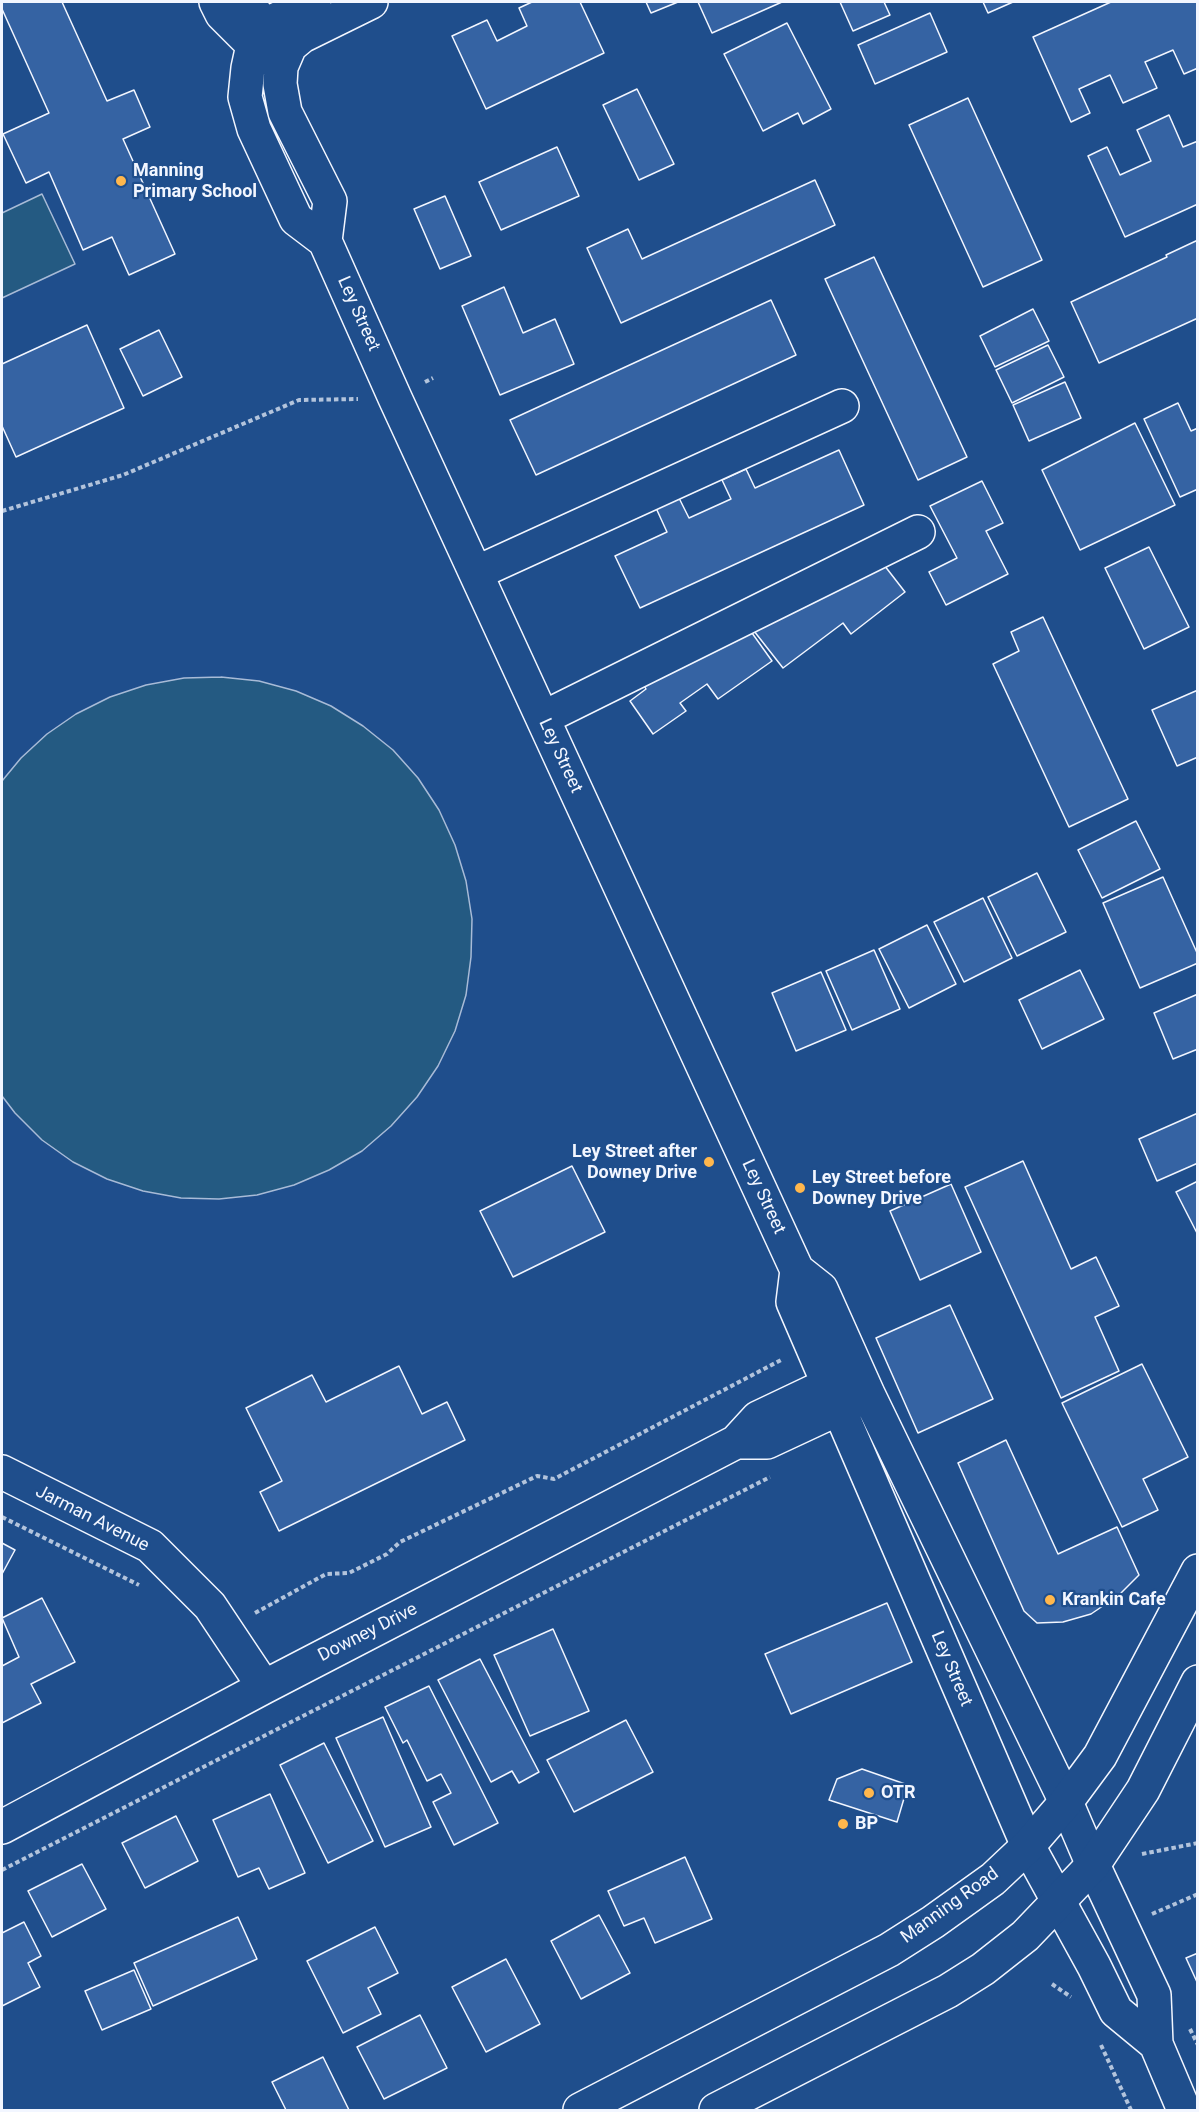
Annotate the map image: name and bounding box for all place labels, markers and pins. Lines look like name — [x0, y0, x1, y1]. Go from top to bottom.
place label: Manning Primary School — [133, 160, 257, 202]
marker: Manning Primary School — [114, 174, 128, 188]
place label: Ley Street after Downey Drive — [572, 1141, 697, 1184]
marker: Ley Street after Downey Drive — [702, 1155, 716, 1169]
place label: Ley Street before Downey Drive — [812, 1167, 951, 1210]
marker: Ley Street before Downey Drive — [793, 1181, 807, 1195]
place label: Krankin Cafe — [1062, 1589, 1166, 1611]
marker: Krankin Cafe — [1043, 1593, 1057, 1607]
place label: OTR — [881, 1782, 916, 1804]
marker: OTR — [862, 1786, 876, 1800]
place label: BP — [855, 1813, 878, 1835]
marker: BP — [836, 1817, 850, 1831]

